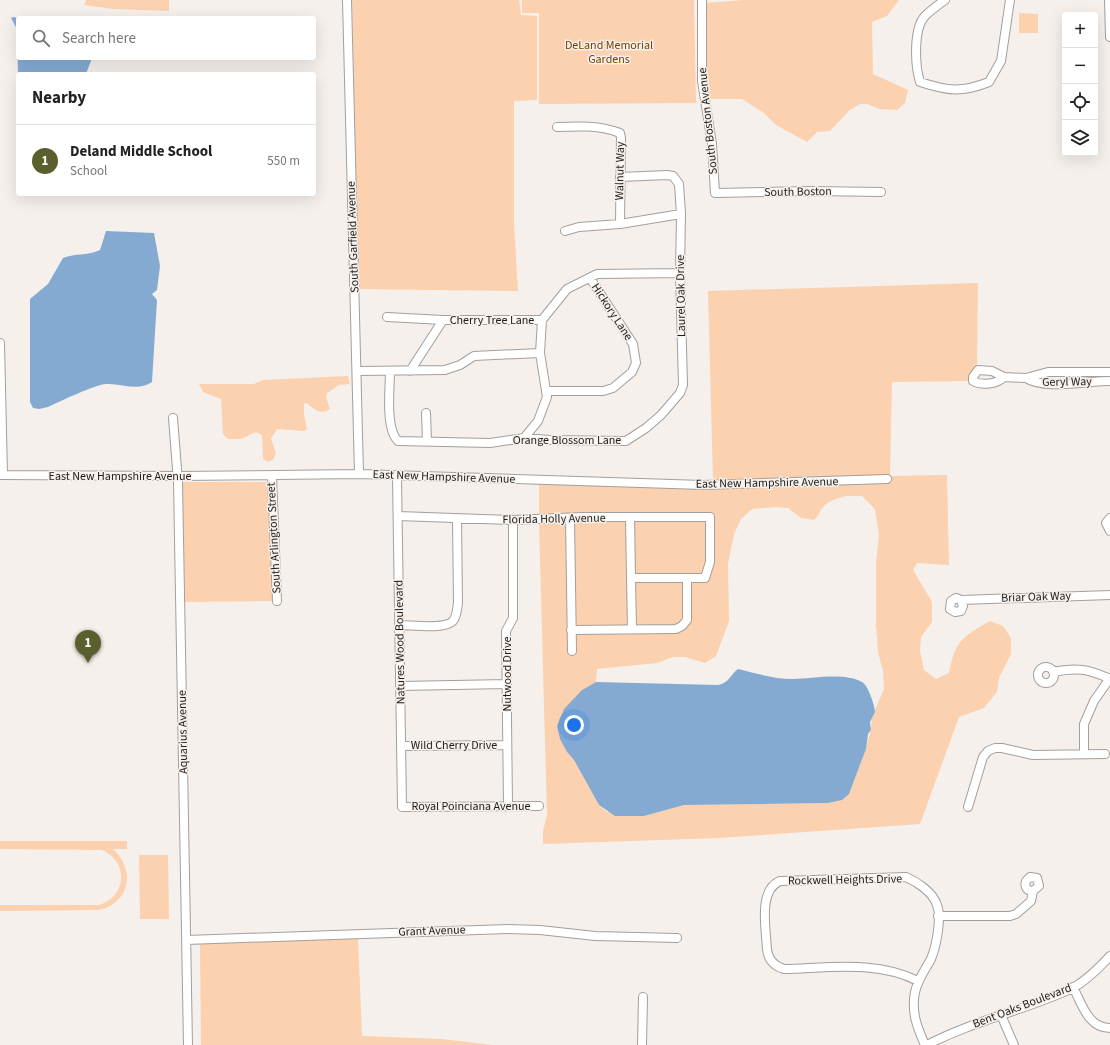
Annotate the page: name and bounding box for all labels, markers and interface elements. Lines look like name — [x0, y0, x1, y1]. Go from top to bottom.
map controls — [1062, 12, 1098, 156]
button: + — [1062, 12, 1098, 48]
search box — [16, 16, 316, 60]
icon: search — [30, 27, 52, 49]
text: Search here — [62, 28, 136, 49]
park label: DeLand Memorial Gardens — [565, 37, 653, 68]
button: − — [1062, 48, 1098, 84]
street label: South Boston Avenue — [694, 67, 722, 175]
button: locate — [1062, 84, 1098, 120]
text: Nearby — [32, 86, 86, 110]
button: layers — [1062, 120, 1098, 156]
text: Deland Middle School — [70, 141, 212, 162]
street label: Walnut Way — [611, 141, 629, 201]
text: 1 — [42, 152, 48, 170]
text: 550 m — [267, 152, 300, 170]
text: School — [70, 162, 107, 180]
street label: South Garfield Avenue — [343, 181, 363, 293]
street label: South Boston — [764, 183, 832, 201]
street label: Laurel Oak Drive — [672, 255, 690, 337]
street label: Hickory Lane — [587, 280, 637, 344]
street label: Cherry Tree Lane — [450, 312, 534, 329]
street label: Geryl Way — [1042, 373, 1092, 391]
street label: Orange Blossom Lane — [513, 432, 621, 449]
street label: East New Hampshire Avenue — [372, 466, 516, 488]
street label: East New Hampshire Avenue — [49, 468, 191, 485]
street label: East New Hampshire Avenue — [695, 473, 839, 493]
street label: South Arlington Street — [263, 482, 285, 594]
street label: Florida Holly Avenue — [502, 510, 606, 528]
street label: Natures Wood Boulevard — [390, 580, 410, 704]
street label: Briar Oak Way — [1001, 587, 1072, 607]
pin: 1 — [75, 630, 101, 663]
street label: Nutwood Drive — [499, 636, 516, 712]
street label: Aquarius Avenue — [174, 690, 192, 774]
your location — [564, 715, 584, 735]
street label: Wild Cherry Drive — [411, 737, 497, 754]
street label: Royal Poinciana Avenue — [411, 798, 531, 815]
street label: Rockwell Heights Drive — [788, 871, 902, 889]
street label: Grant Avenue — [398, 921, 466, 941]
street label: Bent Oaks Boulevard — [970, 979, 1074, 1033]

